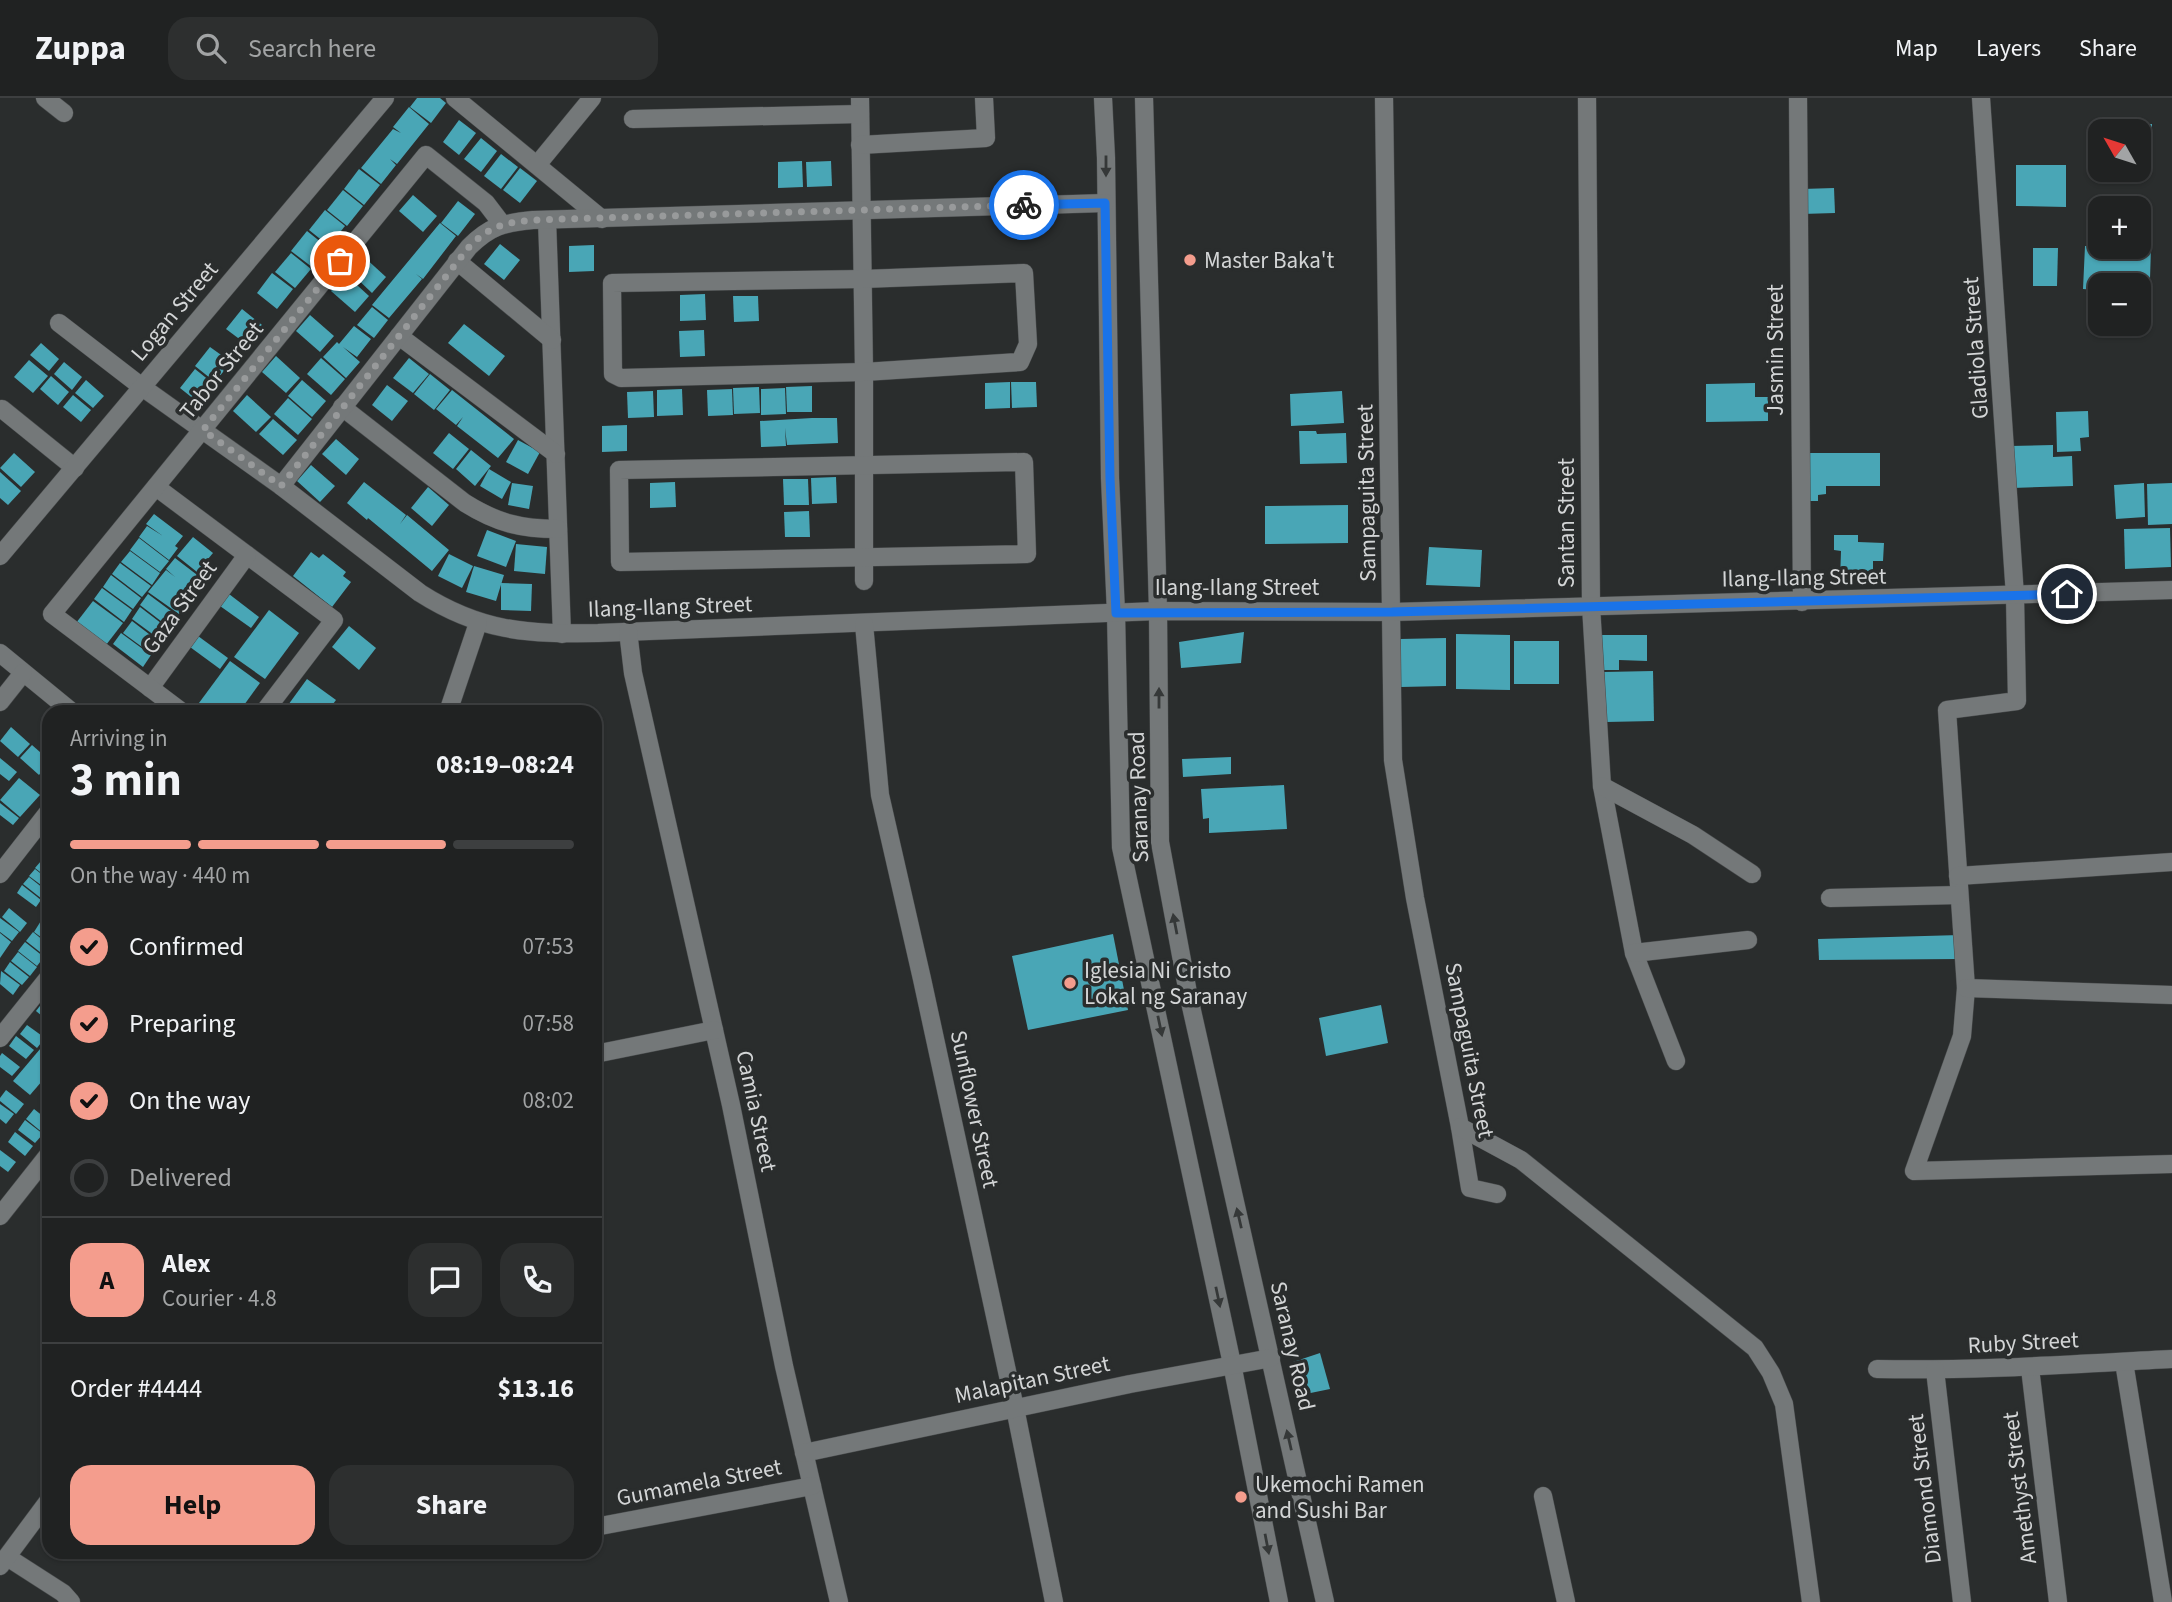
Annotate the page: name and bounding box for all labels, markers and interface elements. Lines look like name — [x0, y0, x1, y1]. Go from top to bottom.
search box — [168, 17, 658, 80]
text: Zuppa — [35, 25, 126, 72]
icon: search — [192, 29, 230, 67]
text: Search here — [248, 30, 376, 67]
text: Map — [1895, 31, 1938, 66]
text: Layers — [1976, 31, 2041, 66]
text: Share — [2079, 31, 2137, 66]
north arrow — [2088, 119, 2151, 182]
map controls — [2088, 119, 2151, 336]
one-way arrow — [1100, 155, 1111, 177]
courier — [989, 170, 1059, 240]
icon: bike — [1005, 186, 1043, 224]
button: + — [2088, 196, 2151, 259]
pin — [310, 231, 370, 291]
icon: bag — [321, 242, 359, 280]
place label: Master Baka't — [1204, 244, 1335, 277]
marker: Master Baka't — [1182, 252, 1198, 268]
street label: Logan Street — [123, 254, 226, 368]
button: − — [2088, 273, 2151, 336]
street label: Gladiola Street — [1954, 276, 1997, 420]
street label: Jasmin Street — [1759, 284, 1792, 416]
street label: Tabor Street — [172, 314, 271, 426]
street label: Sampaguita Street — [1348, 404, 1385, 582]
street label: Santan Street — [1550, 458, 1583, 588]
street label: Gaza Street — [134, 553, 225, 661]
street label: Ilang-Ilang Street — [1721, 560, 1887, 595]
pin — [2037, 564, 2097, 624]
street label: Ilang-Ilang Street — [1155, 571, 1320, 604]
icon: home — [2048, 575, 2086, 613]
street label: Ilang-Ilang Street — [587, 587, 753, 626]
one-way arrow — [1153, 686, 1165, 708]
text: Arriving in — [70, 722, 168, 755]
street label: Saranay Road — [1120, 731, 1157, 863]
text: 08:19–08:24 — [436, 746, 574, 783]
text: 3 min — [70, 748, 182, 813]
text: On the way · 440 m — [70, 859, 250, 892]
one-way arrow — [1169, 913, 1180, 935]
icon: check — [70, 928, 108, 966]
text: Confirmed — [129, 928, 244, 965]
text: 07:53 — [523, 930, 574, 963]
place label: Iglesia Ni Cristo Lokal ng Saranay — [1084, 954, 1247, 1013]
street label: Sampaguita Street — [1436, 960, 1503, 1141]
marker: Iglesia Ni Cristo Lokal ng Saranay — [1062, 975, 1078, 991]
icon: check — [70, 1005, 108, 1043]
text: Preparing — [129, 1005, 235, 1042]
text: 07:58 — [523, 1007, 574, 1040]
one-way arrow — [1155, 1015, 1166, 1037]
street label: Sunflower Street — [942, 1027, 1007, 1191]
street label: Camia Street — [728, 1047, 786, 1175]
icon: check — [70, 1082, 108, 1120]
text: On the way — [129, 1082, 250, 1119]
text: 08:02 — [523, 1084, 574, 1117]
text: Delivered — [129, 1159, 232, 1196]
one-way arrow — [1233, 1207, 1244, 1229]
button: chat — [408, 1243, 482, 1317]
button: phone — [500, 1243, 574, 1317]
text: Alex — [162, 1245, 211, 1282]
text: A — [100, 1262, 114, 1299]
street label: Saranay Road — [1262, 1278, 1323, 1414]
text: Courier · 4.8 — [162, 1282, 277, 1315]
one-way arrow — [1212, 1286, 1223, 1308]
street label: Ruby Street — [1967, 1323, 2080, 1362]
street label: Malapitan Street — [951, 1347, 1113, 1412]
text: Order #4444 — [70, 1370, 202, 1407]
text: $13.16 — [498, 1370, 574, 1407]
street label: Amethyst Street — [1994, 1410, 2045, 1566]
street label: Diamond Street — [1899, 1412, 1950, 1566]
one-way arrow — [1283, 1429, 1294, 1451]
street label: Gumamela Street — [614, 1450, 785, 1515]
button: Help — [70, 1465, 315, 1545]
button: Share — [329, 1465, 574, 1545]
place label: Ukemochi Ramen and Sushi Bar — [1255, 1468, 1425, 1527]
marker: Ukemochi Ramen and Sushi Bar — [1233, 1489, 1249, 1505]
one-way arrow — [1262, 1533, 1273, 1555]

